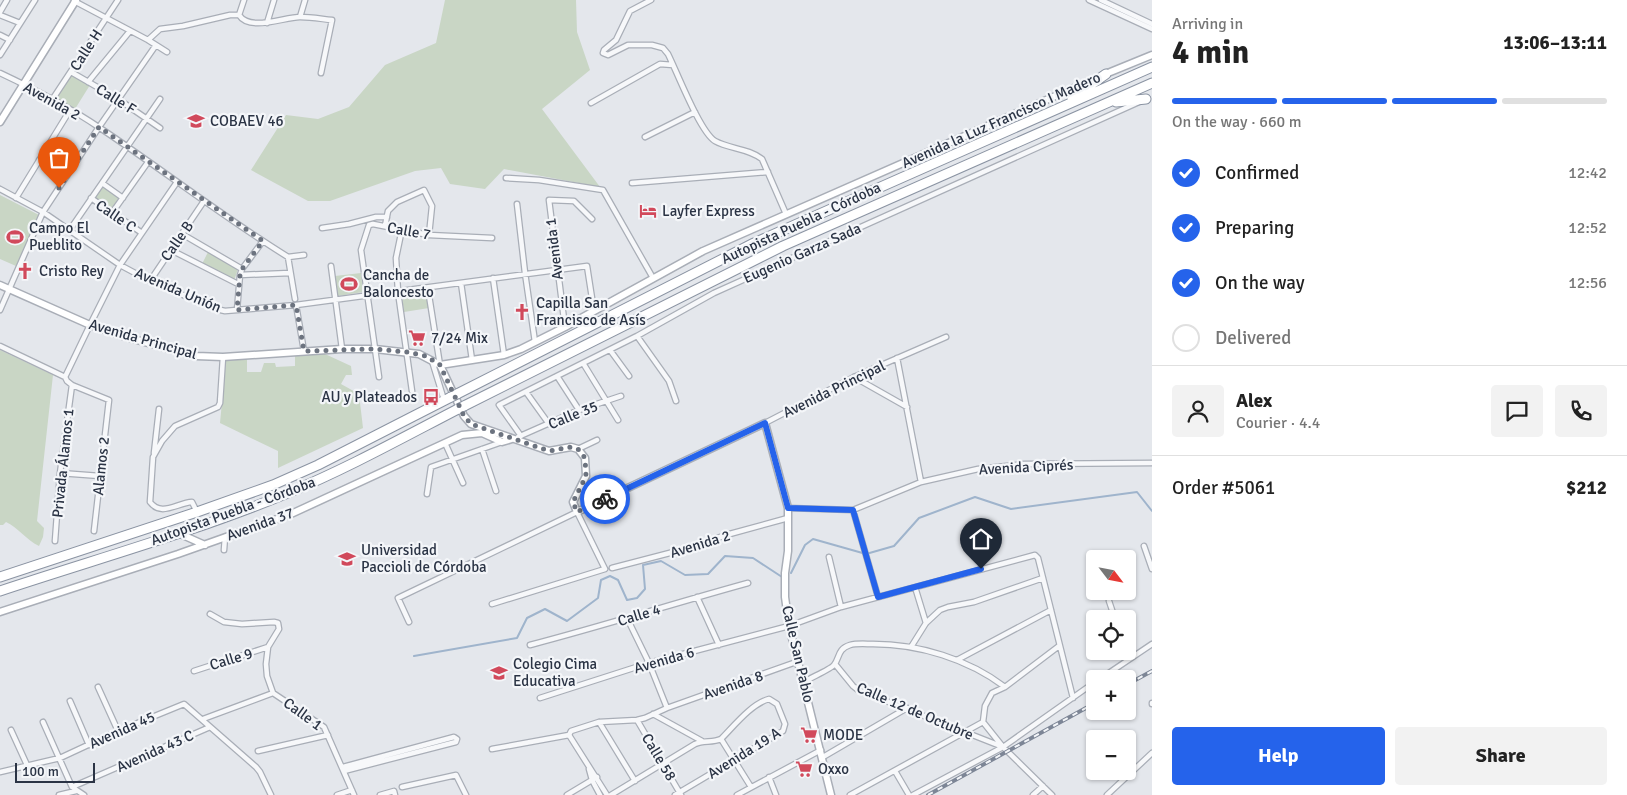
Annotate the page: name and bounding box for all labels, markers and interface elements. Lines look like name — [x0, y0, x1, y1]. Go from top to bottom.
text: Arriving in — [1172, 14, 1243, 34]
street label: Calle H — [66, 26, 106, 74]
text: 13:06–13:11 — [1503, 31, 1607, 55]
text: 4 min — [1172, 33, 1249, 72]
street label: Avenida la Luz Francisco I Madero — [899, 68, 1103, 172]
street label: Avenida 2 — [20, 78, 84, 124]
street label: Calle F — [93, 80, 139, 118]
school or university icon: COBAEV 46 — [186, 111, 206, 131]
place label: COBAEV 46 — [210, 112, 284, 130]
text: On the way · 660 m — [1172, 112, 1302, 132]
pin — [38, 137, 80, 188]
icon: bag — [45, 144, 73, 172]
icon: check — [1172, 159, 1200, 187]
text: Confirmed — [1215, 161, 1299, 185]
text: 12:42 — [1568, 163, 1607, 183]
street label: Autopista Puebla - Córdoba — [718, 178, 884, 268]
street label: Calle C — [92, 196, 140, 236]
hotel icon: Layfer Express — [638, 201, 658, 221]
place label: Layfer Express — [662, 202, 755, 220]
icon: check — [1172, 214, 1200, 242]
text: Preparing — [1215, 216, 1294, 240]
street label: Calle B — [157, 217, 197, 265]
street label: Avenida 1 — [541, 217, 567, 281]
street label: Calle 7 — [386, 218, 432, 244]
text: 12:52 — [1568, 218, 1607, 238]
place label: Campo El Pueblito — [29, 219, 89, 254]
street label: Eugenio Garza Sada — [740, 219, 864, 287]
sports icon: Campo El Pueblito — [5, 227, 25, 247]
church icon: Cristo Rey — [15, 261, 35, 281]
place label: Cristo Rey — [39, 262, 104, 280]
street label: Avenida Unión — [132, 264, 224, 316]
place label: Cancha de Baloncesto — [363, 266, 434, 301]
icon: check — [1172, 269, 1200, 297]
text: On the way — [1215, 271, 1305, 295]
text: 12:56 — [1568, 273, 1607, 293]
sports icon: Cancha de Baloncesto — [339, 274, 359, 294]
place label: Capilla San Francisco de Asís — [536, 294, 646, 329]
church icon: Capilla San Francisco de Asís — [512, 302, 532, 322]
street label: Avenida Principal — [87, 315, 199, 363]
text: Delivered — [1215, 326, 1291, 350]
supermarket icon: 7/24 Mix — [407, 328, 427, 348]
place label: 7/24 Mix — [431, 329, 488, 347]
street label: Avenida Principal — [780, 356, 888, 422]
button: person — [1172, 385, 1224, 437]
button: chat — [1491, 385, 1543, 437]
button: phone — [1555, 385, 1607, 437]
bus stop icon: AU y Plateados — [421, 387, 441, 407]
place label: AU y Plateados — [322, 388, 417, 406]
text: Alex — [1236, 389, 1272, 413]
street label: Calle 35 — [545, 397, 601, 433]
street label: Privada Álamos 1 — [47, 407, 78, 519]
text: Courier · 4.4 — [1236, 413, 1320, 433]
street label: Alamos 2 — [89, 436, 113, 496]
street label: Avenida Ciprés — [978, 456, 1074, 478]
street label: Autopista Puebla - Córdoba — [148, 473, 318, 549]
courier — [580, 474, 630, 524]
text: Order #5061 — [1172, 476, 1275, 500]
text: $212 — [1566, 476, 1607, 500]
icon: bike — [591, 485, 619, 513]
street label: Avenida 37 — [224, 504, 296, 544]
pin — [960, 518, 1002, 569]
icon: home — [967, 525, 995, 553]
street label: Avenida 2 — [668, 526, 732, 562]
place label: Universidad Paccioli de Córdoba — [361, 541, 487, 576]
school or university icon: Universidad Paccioli de Córdoba — [337, 549, 357, 569]
north arrow — [1086, 550, 1136, 600]
map controls — [1086, 550, 1136, 780]
street label: Calle 4 — [615, 600, 663, 630]
street label: Calle San Pablo — [778, 604, 818, 704]
button: locate — [1086, 610, 1136, 660]
street label: Avenida 6 — [632, 643, 696, 677]
street label: Calle 9 — [207, 644, 255, 674]
place label: Colegio Cima Educativa — [513, 655, 597, 690]
school or university icon: Colegio Cima Educativa — [489, 663, 509, 683]
street label: Avenida 8 — [701, 666, 765, 704]
button: + — [1086, 670, 1136, 720]
street label: Calle 12 de Octubre — [854, 678, 976, 744]
street label: Calle 1 — [280, 694, 326, 734]
street label: Avenida 45 — [86, 707, 158, 753]
street label: Avenida 19 A — [704, 723, 784, 783]
supermarket icon: MODE — [799, 725, 819, 745]
street label: Avenida 43 C — [114, 726, 196, 776]
place label: MODE — [823, 726, 863, 744]
button: Help — [1172, 727, 1385, 785]
button: Share — [1395, 727, 1607, 785]
street label: Calle 58 — [638, 730, 680, 784]
button: − — [1086, 730, 1136, 780]
supermarket icon: Oxxo — [794, 759, 814, 779]
scale bar — [15, 760, 95, 783]
place label: Oxxo — [818, 760, 849, 778]
text: 100 m — [22, 763, 59, 780]

